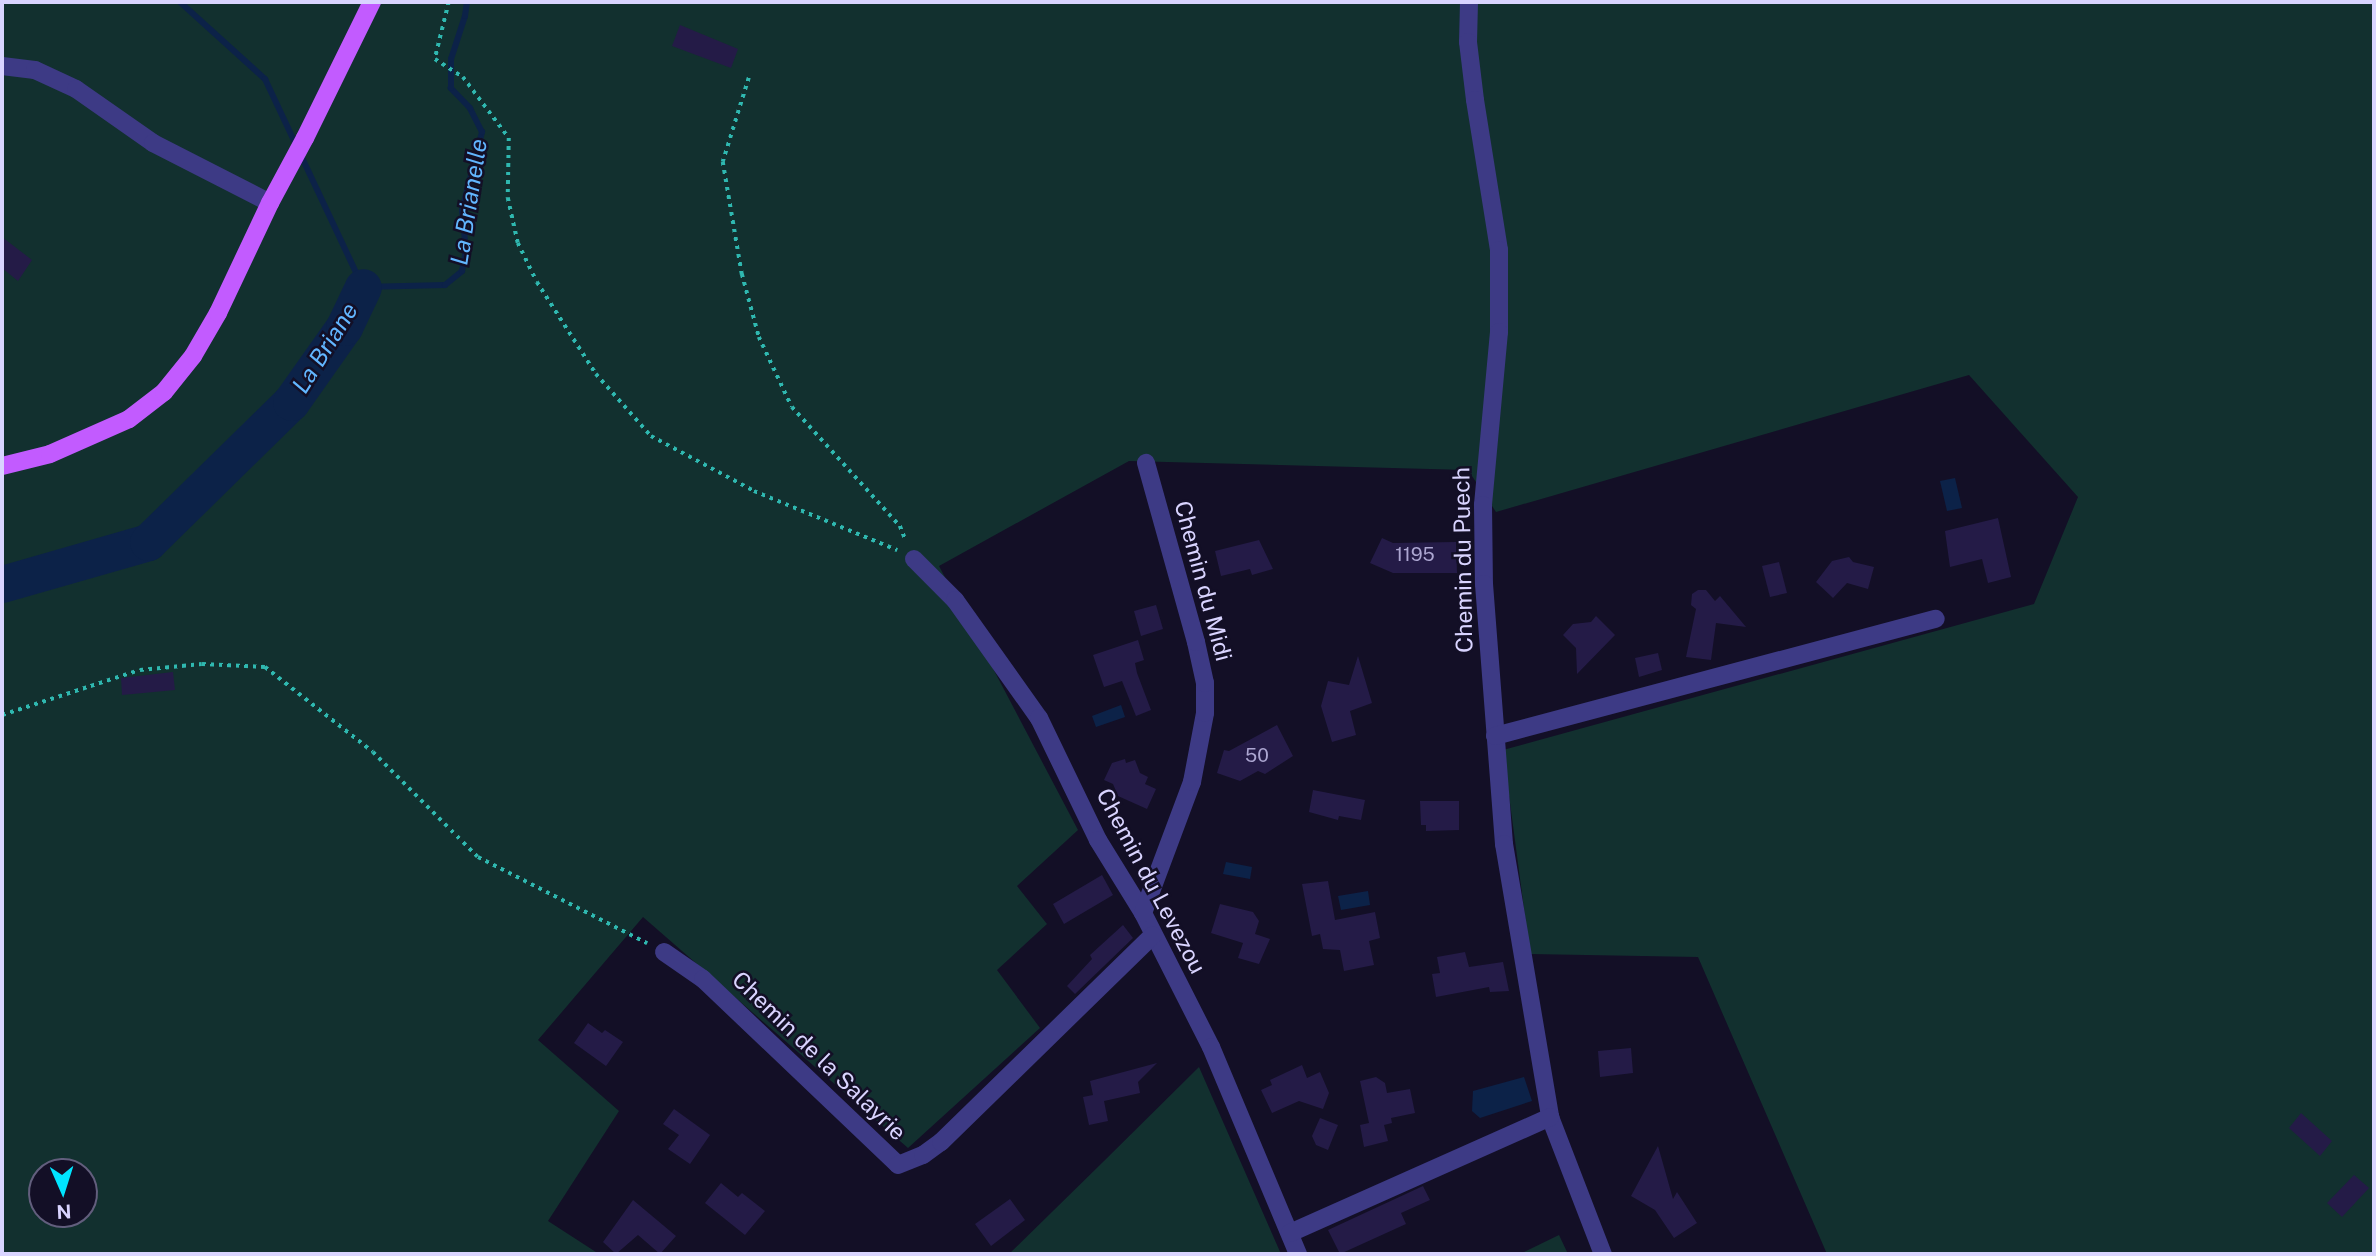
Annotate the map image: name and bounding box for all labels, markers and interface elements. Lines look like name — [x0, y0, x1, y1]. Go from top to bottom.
water label: La Brianelle — [445, 137, 493, 267]
water label: La Briane — [286, 297, 364, 399]
street label: Chemin du Puech — [1448, 467, 1478, 653]
street label: Chemin du Midi — [1168, 498, 1238, 664]
house number: 1195 — [1395, 544, 1435, 566]
house number: 50 — [1245, 745, 1269, 767]
street label: Chemin du Levezou — [1090, 783, 1212, 979]
street label: Chemin de la Salayrie — [726, 966, 912, 1146]
north arrow — [28, 1158, 98, 1228]
text: N — [56, 1201, 72, 1223]

